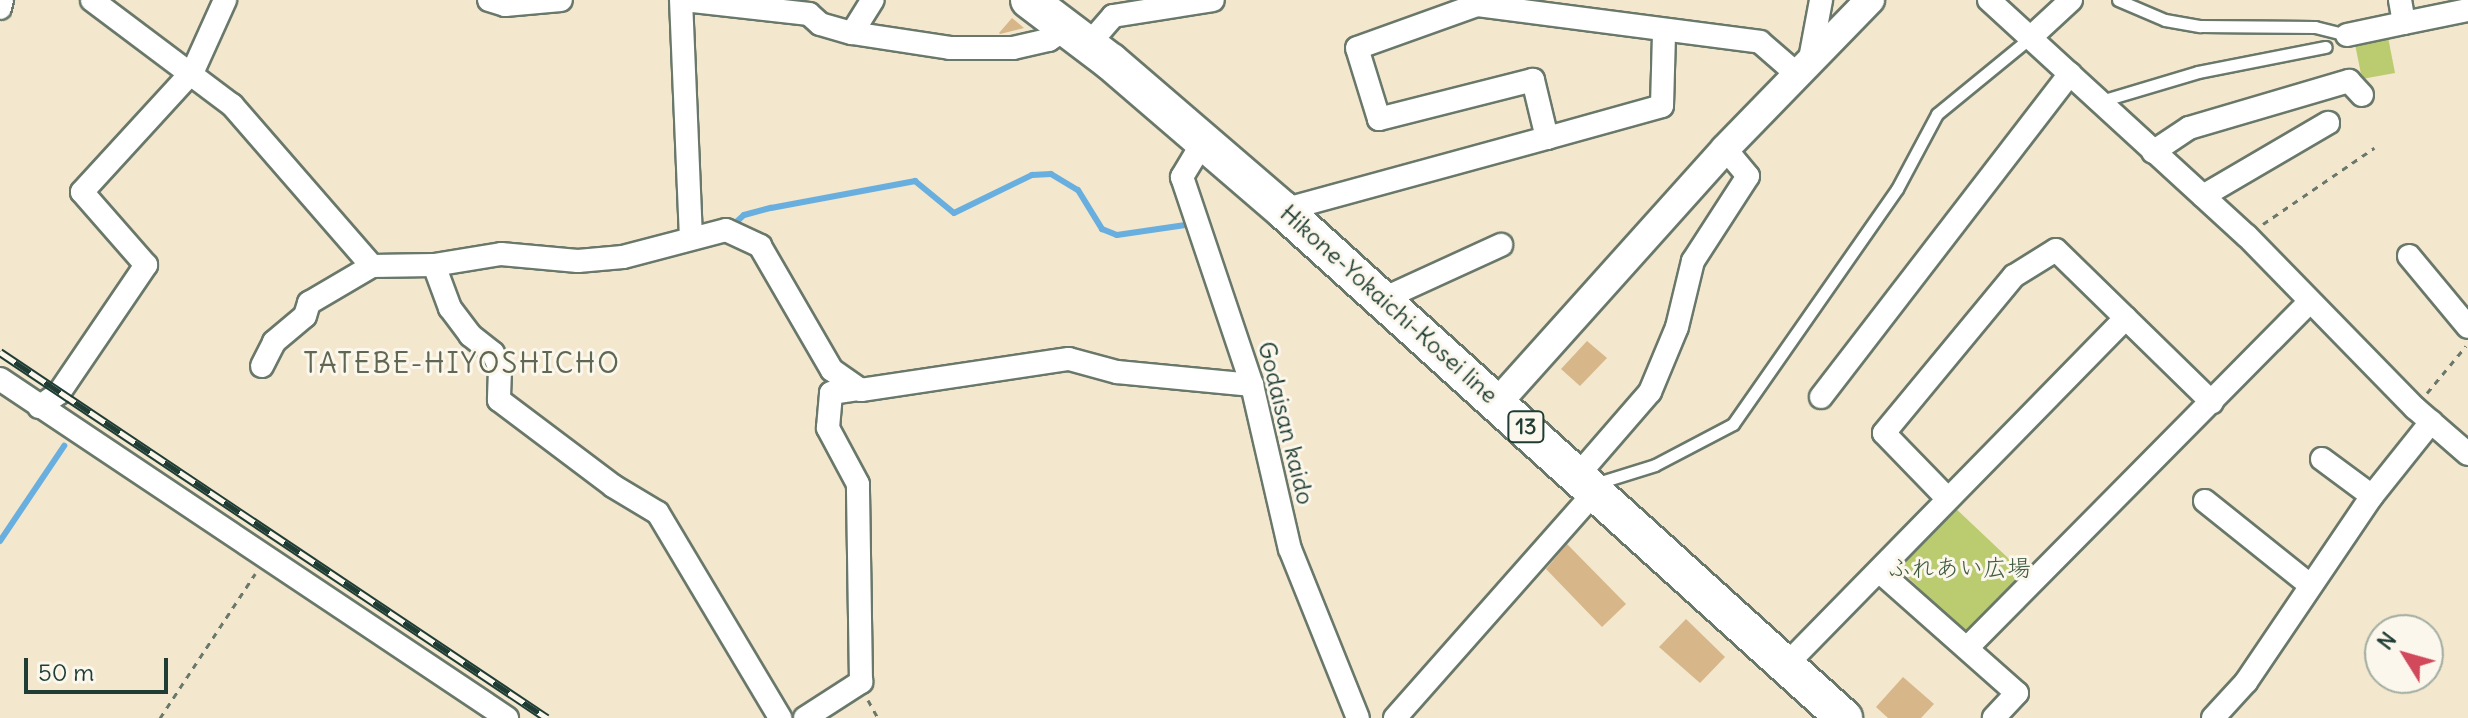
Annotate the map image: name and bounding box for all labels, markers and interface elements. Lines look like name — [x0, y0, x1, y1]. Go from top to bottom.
street label: Hikone-Yokaichi-Kosei line — [1274, 199, 1504, 409]
street label: Godaisan kaido — [1252, 339, 1320, 507]
district label: TATEBE-HIYOSHICHO — [303, 346, 621, 380]
road number: 13 — [1506, 409, 1546, 445]
park label: ふれあい広場 — [1887, 554, 2031, 582]
north arrow — [2364, 614, 2444, 694]
text: N — [2371, 626, 2402, 655]
scale bar — [28, 642, 172, 692]
text: 50 m — [38, 657, 94, 687]

